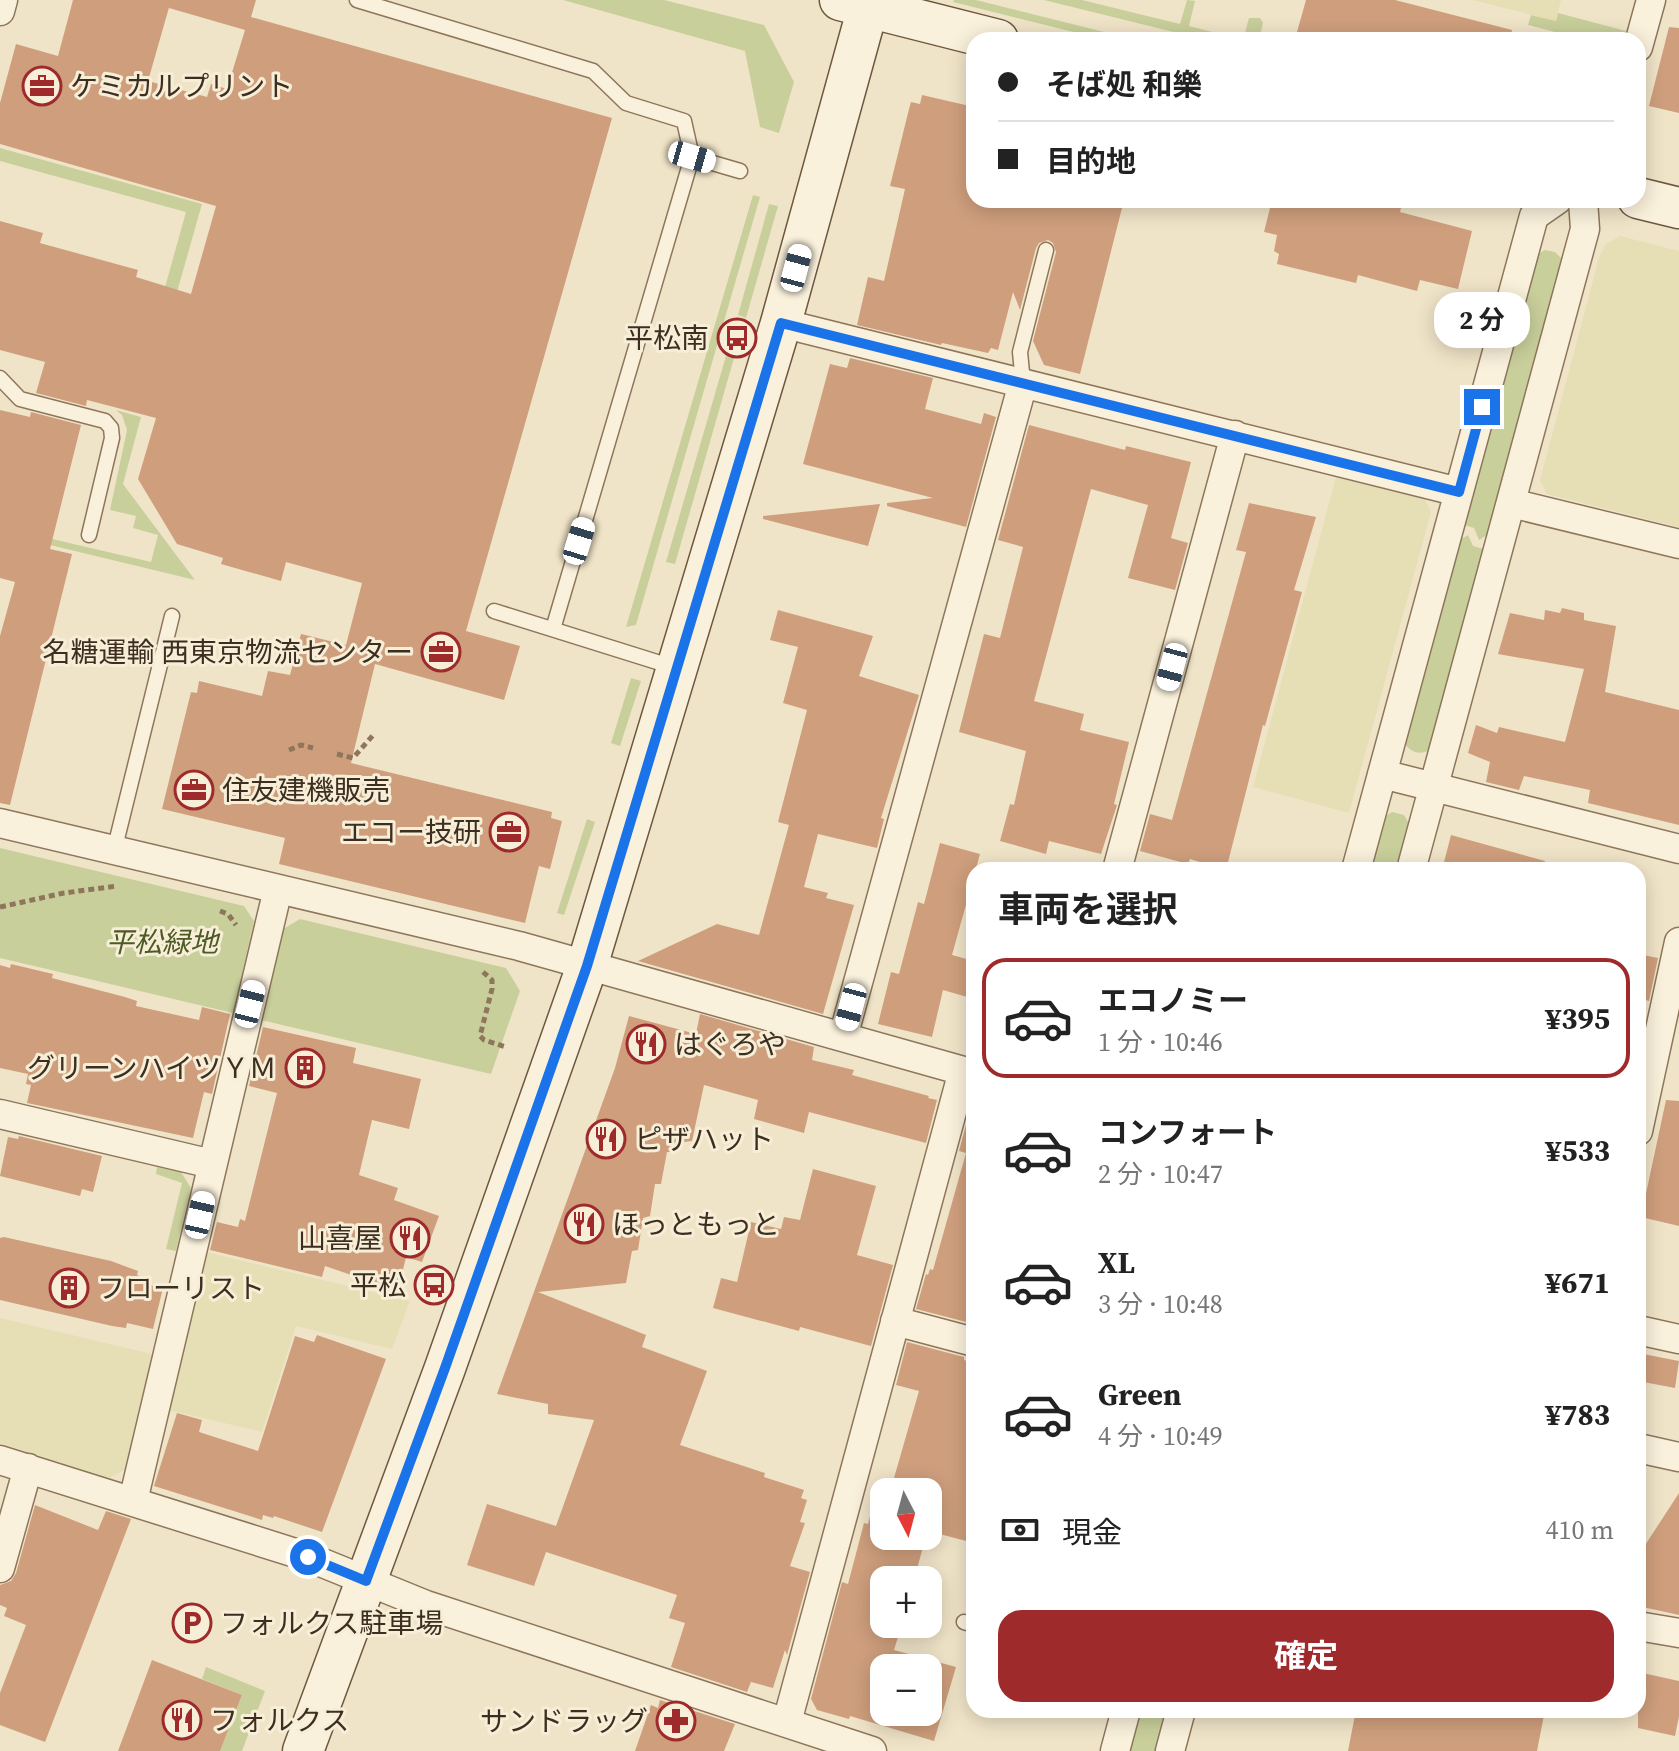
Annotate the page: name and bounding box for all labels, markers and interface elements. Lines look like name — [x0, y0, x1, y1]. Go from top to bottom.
text: そば処 和樂 — [1046, 64, 1202, 105]
office icon: ケミカルプリント — [21, 65, 63, 107]
place label: ケミカルプリント — [70, 67, 293, 105]
car — [666, 139, 718, 175]
text: 目的地 — [1046, 141, 1136, 182]
car — [778, 242, 814, 294]
callout: 2 分 — [1434, 291, 1530, 347]
text: 2 分 — [1459, 302, 1505, 338]
bus stop icon: 平松南 — [716, 317, 758, 359]
place label: 平松南 — [625, 319, 709, 357]
route end — [1464, 389, 1500, 425]
car — [561, 515, 597, 567]
office icon: 名糖運輸 西東京物流センター — [420, 631, 462, 673]
place label: 名糖運輸 西東京物流センター — [42, 633, 413, 671]
car — [1154, 641, 1190, 693]
office icon: 住友建機販売 — [173, 769, 215, 811]
place label: 住友建機販売 — [222, 771, 390, 809]
office icon: エコー技研 — [488, 811, 530, 853]
place label: エコー技研 — [341, 813, 481, 851]
text: 車両を選択 — [998, 885, 1178, 934]
park label: 平松緑地 — [106, 923, 221, 961]
car — [233, 978, 267, 1030]
text: エコノミー — [1098, 980, 1248, 1021]
car — [833, 981, 869, 1033]
icon: car — [1002, 982, 1074, 1054]
text: ¥395 — [1545, 998, 1610, 1039]
restaurant icon: はぐろや — [625, 1023, 667, 1065]
text: 1 分 · 10:46 — [1098, 1024, 1223, 1060]
place label: はぐろや — [674, 1025, 786, 1063]
building icon: グリーンハイツＹＭ — [284, 1047, 326, 1089]
place label: グリーンハイツＹＭ — [27, 1049, 277, 1087]
text: コンフォート — [1098, 1112, 1277, 1153]
icon: car — [1002, 1114, 1074, 1186]
restaurant icon: ピザハット — [585, 1118, 627, 1160]
place label: ピザハット — [634, 1120, 774, 1158]
text: ¥533 — [1545, 1130, 1610, 1171]
text: 2 分 · 10:47 — [1098, 1156, 1223, 1192]
car — [183, 1189, 217, 1241]
restaurant icon: ほっともっと — [563, 1203, 605, 1245]
place label: ほっともっと — [612, 1205, 780, 1243]
restaurant icon: 山喜屋 — [389, 1217, 431, 1259]
place label: 山喜屋 — [298, 1219, 382, 1257]
text: XL — [1098, 1242, 1135, 1283]
icon: car — [1002, 1246, 1074, 1318]
text: ¥671 — [1545, 1262, 1610, 1303]
bus stop icon: 平松 — [413, 1264, 455, 1306]
place label: 平松 — [350, 1266, 406, 1304]
building icon: フローリスト — [48, 1267, 90, 1309]
place label: フローリスト — [97, 1269, 265, 1307]
text: 3 分 · 10:48 — [1098, 1286, 1223, 1322]
text: Green — [1098, 1374, 1181, 1415]
icon: car — [1002, 1378, 1074, 1450]
text: ¥783 — [1545, 1394, 1610, 1435]
text: 4 分 · 10:49 — [1098, 1418, 1223, 1454]
north arrow — [870, 1478, 942, 1550]
map controls — [870, 1478, 942, 1726]
icon: cash — [998, 1508, 1042, 1552]
text: 現金 — [1062, 1512, 1122, 1553]
text: 410 m — [1546, 1512, 1614, 1548]
route start — [290, 1539, 326, 1575]
button: + — [870, 1566, 942, 1638]
parking icon: フォルクス駐車場 — [171, 1602, 213, 1644]
place label: フォルクス駐車場 — [220, 1604, 443, 1642]
button: 確定 — [998, 1610, 1614, 1702]
button: − — [870, 1654, 942, 1726]
restaurant icon: フォルクス — [161, 1699, 203, 1741]
pharmacy icon: サンドラッグ — [655, 1700, 697, 1742]
place label: フォルクス — [210, 1701, 349, 1739]
place label: サンドラッグ — [480, 1702, 648, 1740]

